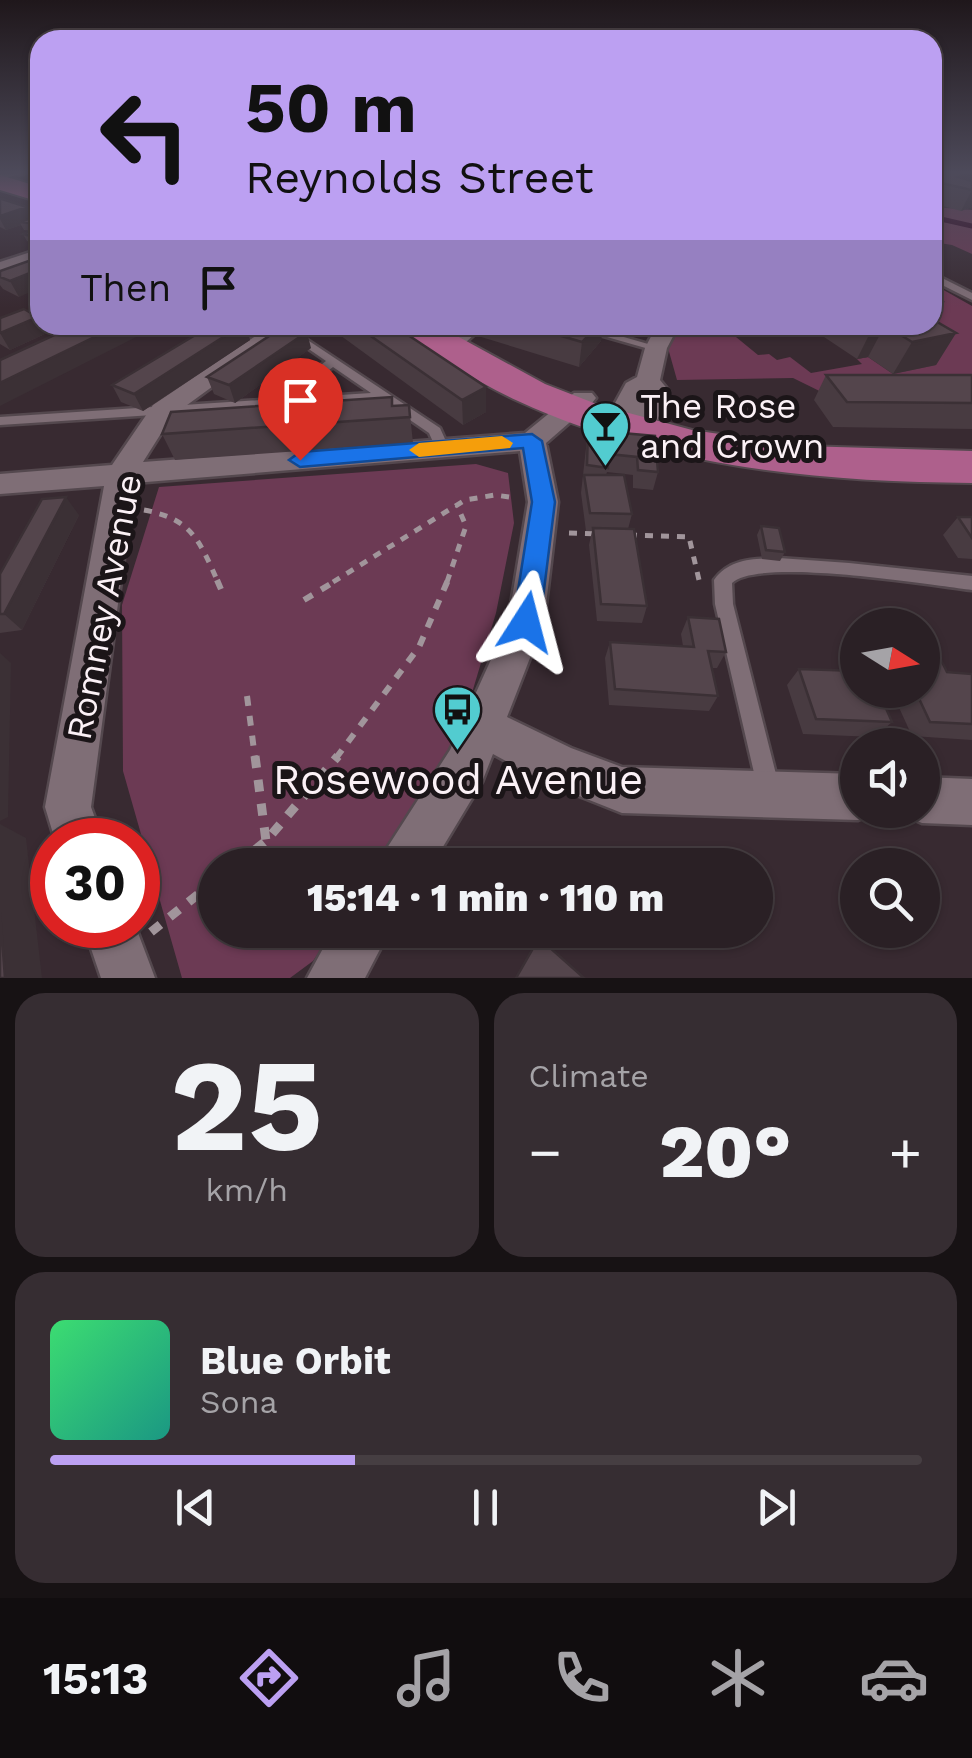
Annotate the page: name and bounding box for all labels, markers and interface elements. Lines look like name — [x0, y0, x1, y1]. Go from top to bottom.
text: 50 m — [245, 67, 417, 149]
icon: left — [80, 70, 210, 200]
text: Reynolds Street — [245, 151, 594, 204]
icon: arrive — [191, 260, 246, 315]
text: Then — [80, 266, 171, 310]
pin — [258, 358, 343, 461]
icon: arrive — [273, 373, 328, 428]
place label: The Rose and Crown — [640, 385, 824, 467]
bar icon: The Rose and Crown — [579, 400, 631, 468]
street label: Romney Avenue — [58, 471, 150, 743]
position arrow — [474, 570, 578, 674]
north arrow — [840, 608, 940, 708]
map controls — [840, 608, 940, 948]
bus stop icon: Rosewood Avenue — [432, 684, 484, 752]
button: sound — [840, 728, 940, 828]
place label: Rosewood Avenue — [273, 755, 643, 804]
speed limit sign: 30 — [30, 818, 160, 948]
button: search — [840, 848, 940, 948]
text: 15:14 · 1 min · 110 m — [307, 876, 664, 920]
text: 25 — [170, 1029, 323, 1182]
text: Climate — [529, 1057, 649, 1095]
text: 20° — [659, 1107, 791, 1195]
text: − — [529, 1120, 562, 1184]
text: + — [889, 1120, 922, 1184]
text: km/h — [206, 1171, 288, 1209]
text: Blue Orbit — [200, 1339, 391, 1383]
text: Sona — [200, 1383, 278, 1421]
icon: previous — [168, 1480, 223, 1535]
icon: pause — [458, 1480, 513, 1535]
icon: next — [749, 1480, 804, 1535]
icon: directions — [234, 1643, 304, 1713]
icon: music — [391, 1643, 461, 1713]
icon: phone — [547, 1643, 617, 1713]
icon: climate — [703, 1643, 773, 1713]
icon: car — [859, 1643, 929, 1713]
text: 15:13 — [43, 1652, 148, 1705]

